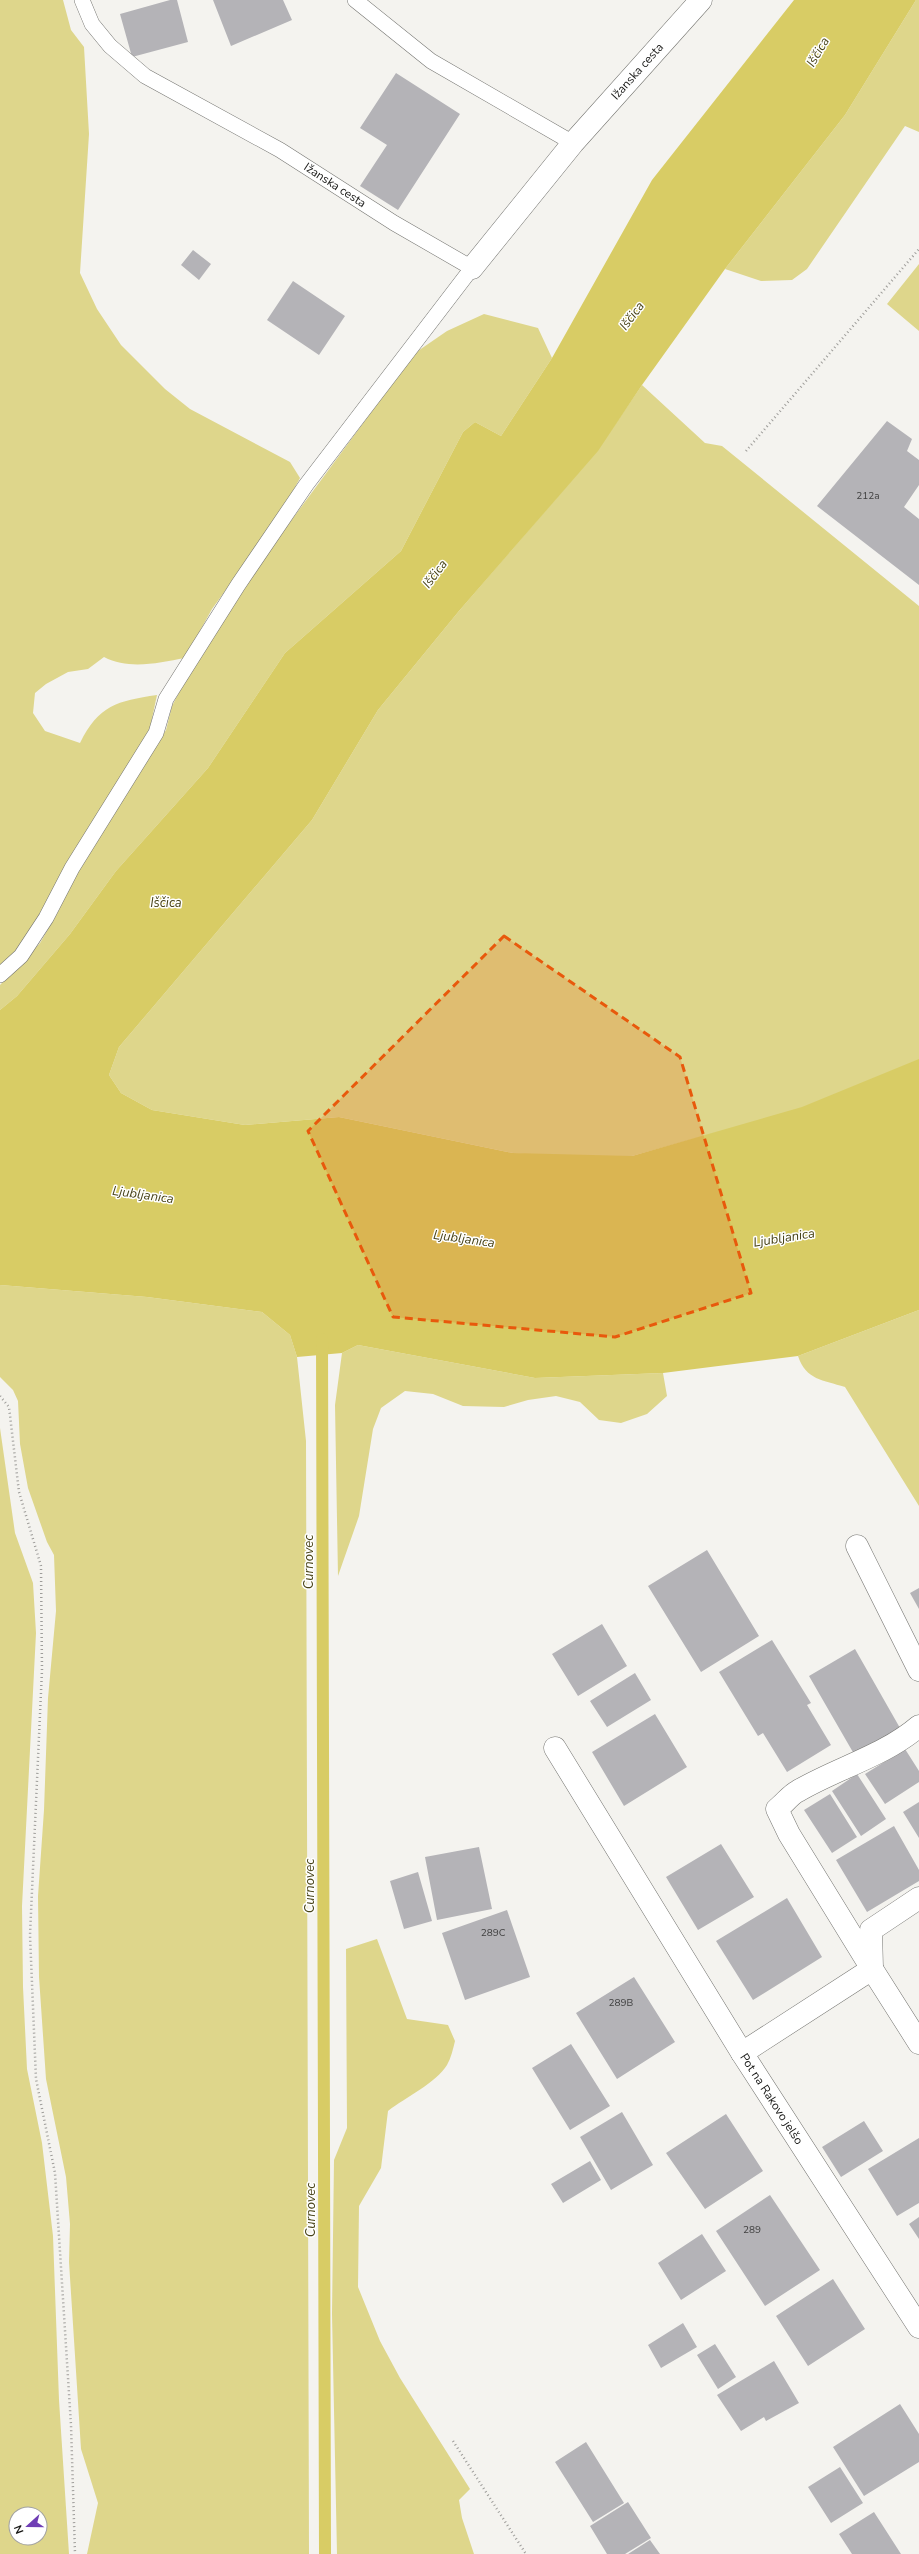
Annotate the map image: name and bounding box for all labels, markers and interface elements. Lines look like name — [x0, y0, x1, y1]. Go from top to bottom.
water label: Iščica — [802, 34, 834, 70]
street label: Ižanska cesta — [608, 39, 667, 103]
street label: Ižanska cesta — [301, 159, 369, 211]
water label: Iščica — [615, 298, 649, 334]
house number: 212a — [856, 489, 880, 503]
water label: Iščica — [418, 556, 452, 592]
water label: Iščica — [150, 894, 182, 912]
water label: Ljubljanica — [111, 1182, 175, 1208]
water label: Ljubljanica — [752, 1224, 816, 1252]
water label: Ljubljanica — [432, 1226, 496, 1252]
water label: Curnovec — [300, 1534, 318, 1589]
water label: Curnovec — [301, 1858, 319, 1913]
house number: 289C — [481, 1926, 506, 1940]
house number: 289B — [609, 1996, 634, 2010]
street label: Pot na Rakovo jelšo — [736, 2050, 807, 2148]
water label: Curnovec — [302, 2182, 320, 2237]
house number: 289 — [743, 2223, 761, 2237]
north arrow — [8, 2506, 48, 2546]
text: N — [11, 2523, 28, 2536]

